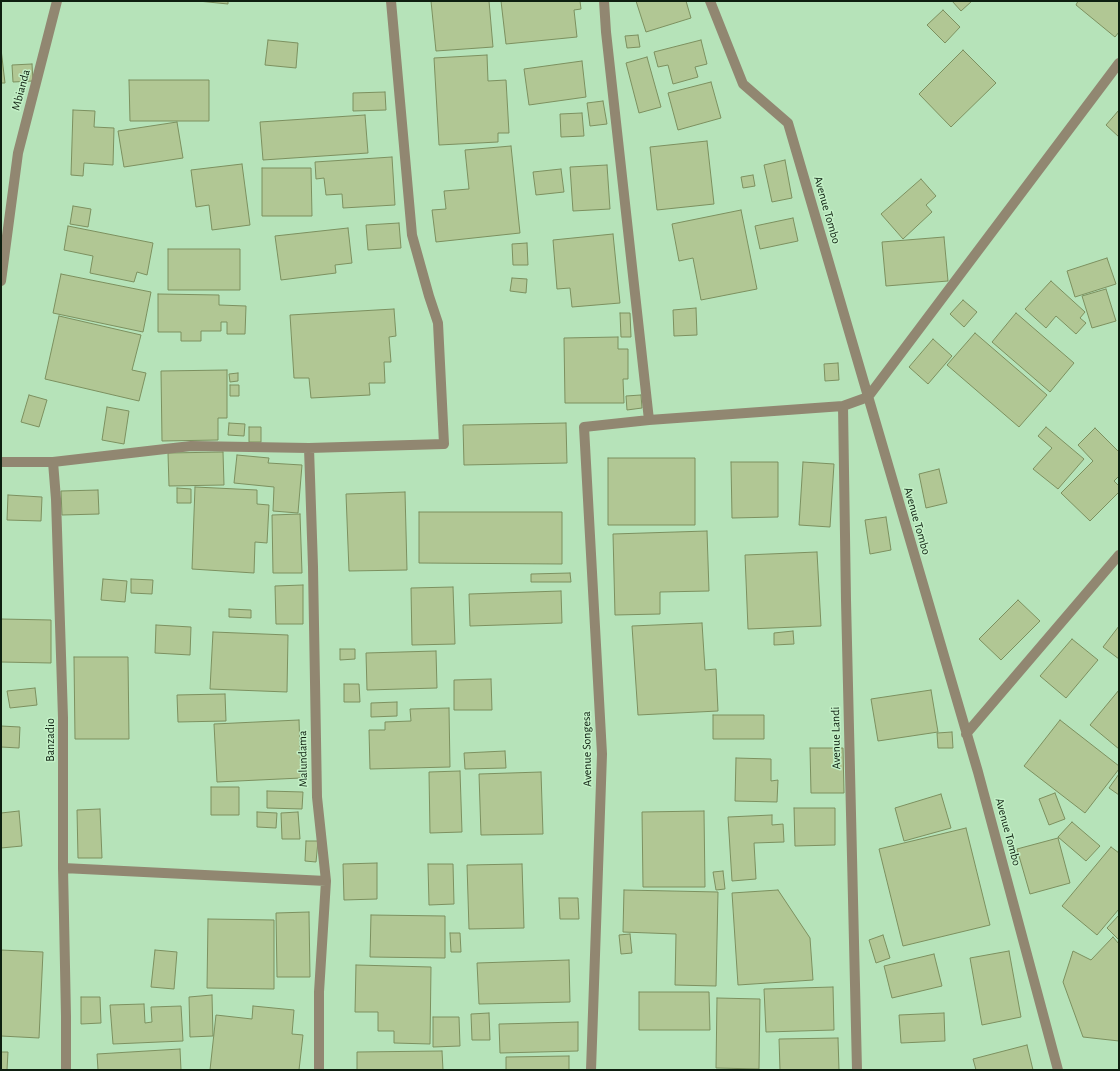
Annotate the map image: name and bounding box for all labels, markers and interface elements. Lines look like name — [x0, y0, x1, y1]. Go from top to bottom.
street label: Mbianda — [9, 68, 33, 112]
street label: Avenue Tombo — [811, 175, 843, 245]
street label: Avenue Tombo — [901, 486, 933, 556]
street label: Avenue Landi — [828, 707, 844, 769]
street label: Avenue Songesa — [579, 711, 595, 787]
street label: Banzadio — [43, 718, 57, 762]
street label: Malundama — [295, 730, 311, 788]
street label: Avenue Tombo — [992, 797, 1024, 867]

